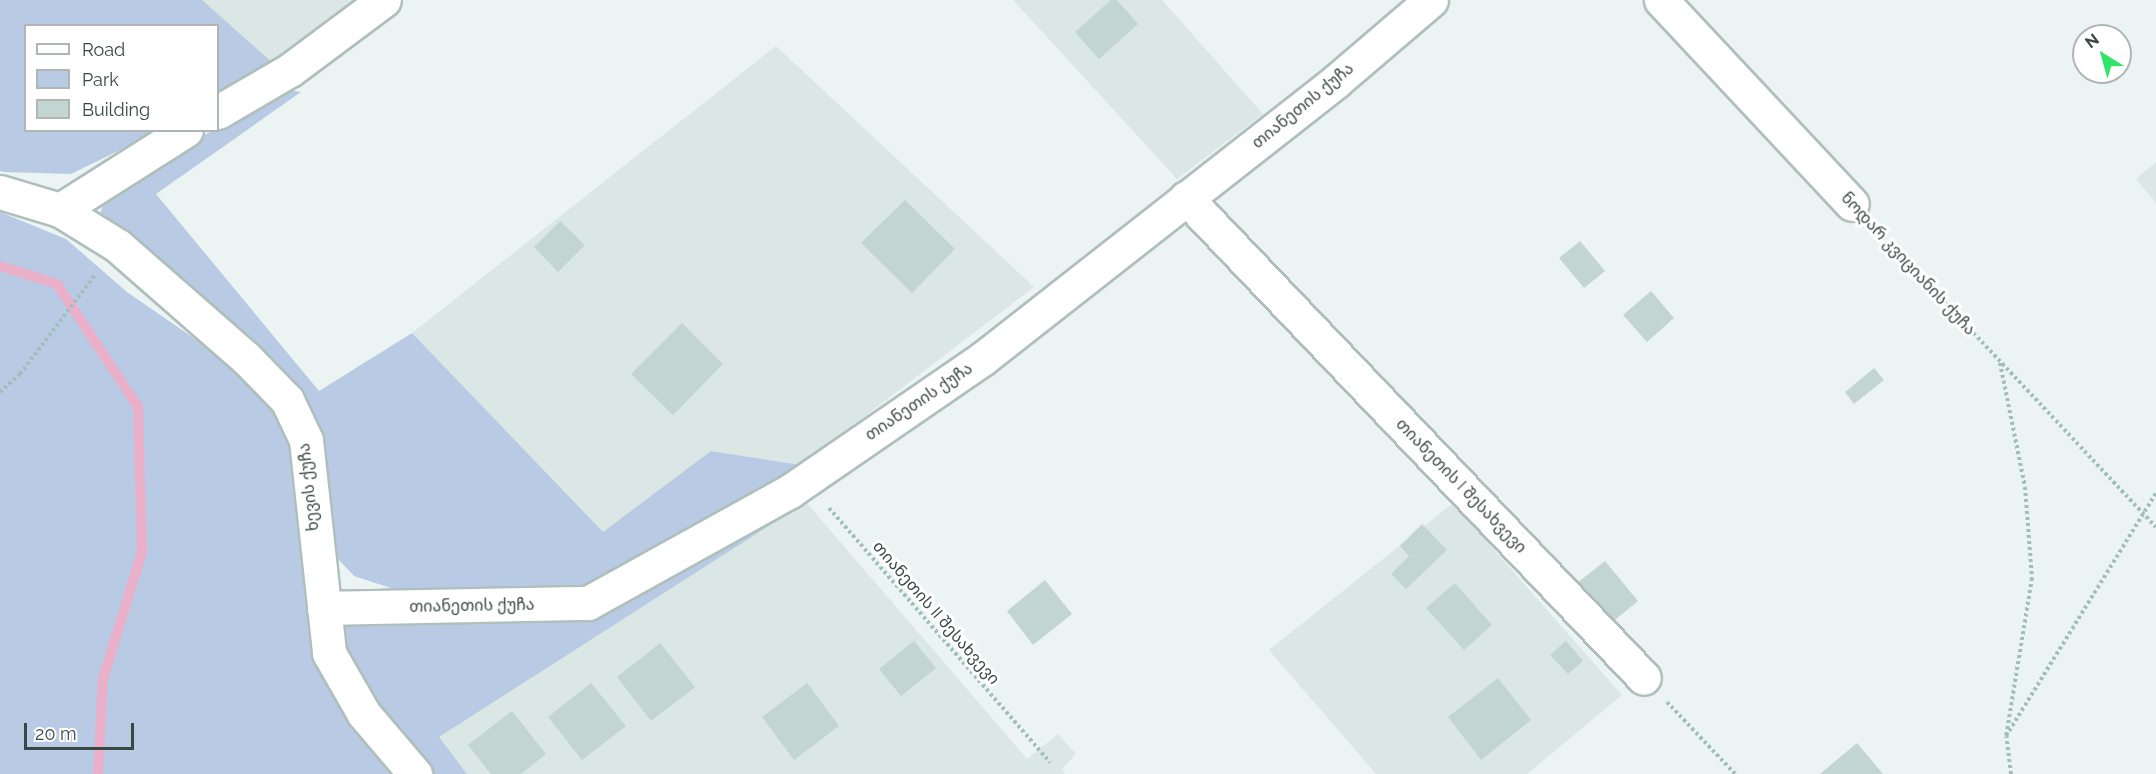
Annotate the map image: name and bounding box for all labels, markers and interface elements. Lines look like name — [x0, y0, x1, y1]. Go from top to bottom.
legend — [24, 24, 219, 132]
north arrow — [2072, 24, 2132, 84]
text: N — [2081, 30, 2103, 52]
text: Road — [82, 39, 125, 60]
street label: თიანეთის ქუჩა — [1248, 59, 1358, 153]
text: Park — [82, 69, 119, 90]
text: Building — [82, 99, 150, 120]
street label: ნოდარ კვიციანის ქუჩა — [1837, 189, 1979, 339]
street label: თიანეთის ქუჩა — [862, 359, 976, 445]
street label: თიანეთის I შესახვევი — [1392, 415, 1530, 557]
street label: ხევის ქუჩა — [295, 442, 323, 532]
street label: თიანეთის II შესახვევი — [869, 537, 1003, 689]
street label: თიანეთის ქუჩა — [409, 595, 535, 617]
scale bar — [27, 711, 136, 749]
text: 20 m — [35, 723, 77, 744]

